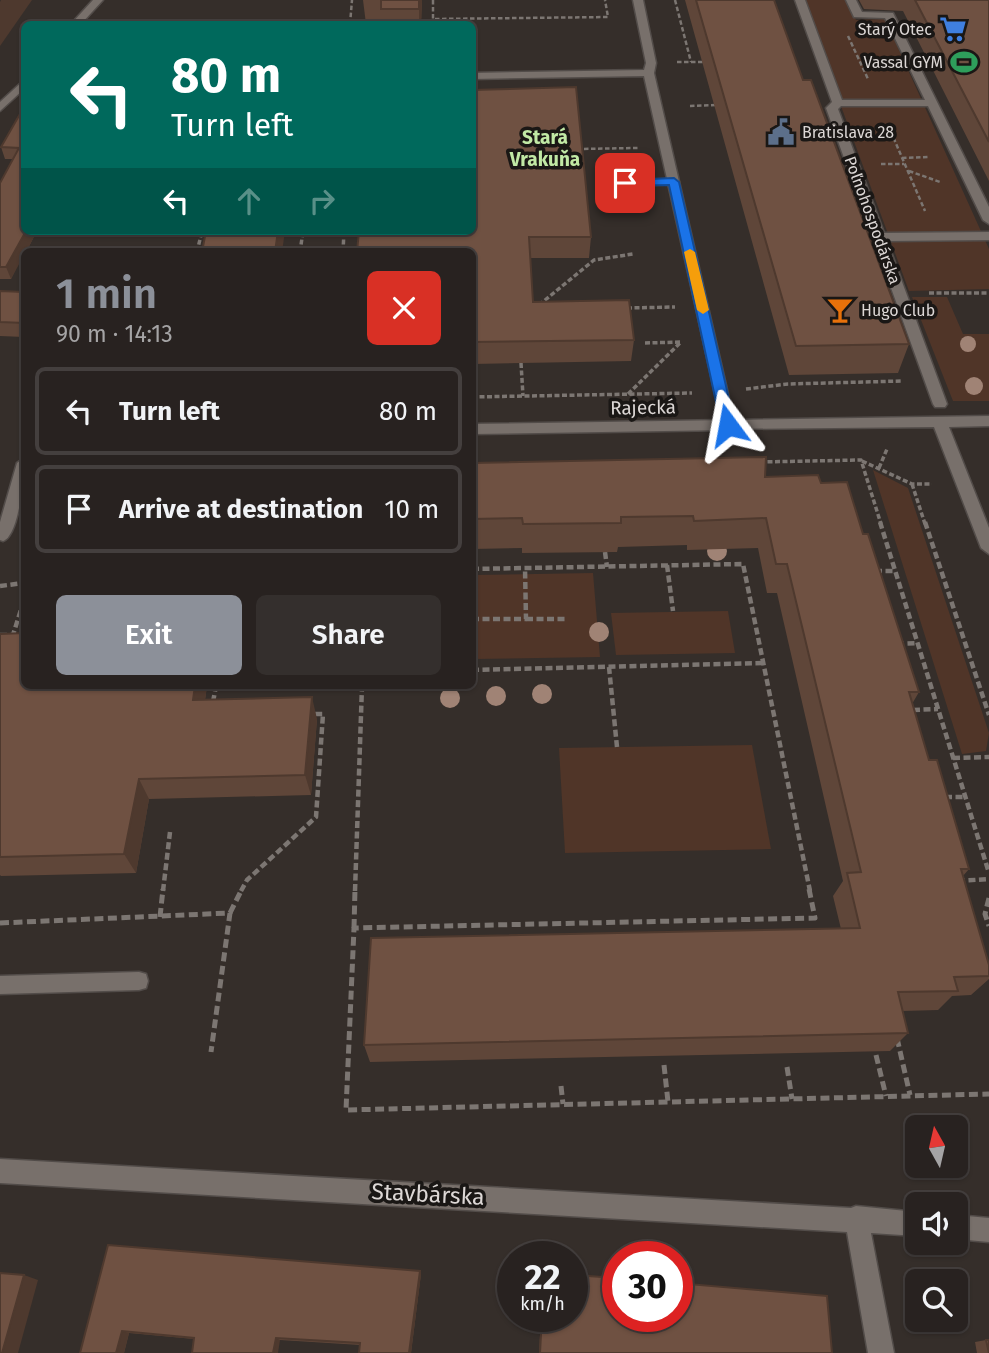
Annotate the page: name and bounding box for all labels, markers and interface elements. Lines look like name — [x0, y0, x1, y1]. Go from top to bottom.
supermarket icon: Starý Otec — [938, 14, 968, 44]
place label: Starý Otec — [858, 20, 932, 39]
text: 80 m — [171, 46, 281, 105]
sports icon: Vassal GYM — [949, 47, 979, 77]
icon: left — [56, 49, 147, 140]
place label: Vassal GYM — [863, 53, 943, 72]
text: Turn left — [171, 106, 293, 144]
public building icon: Bratislava 28 — [766, 117, 796, 147]
place label: Bratislava 28 — [802, 123, 894, 142]
district label: Stará Vrakuňa — [509, 126, 580, 171]
pin — [595, 153, 655, 213]
street label: Poľnohospodárska — [841, 154, 905, 287]
icon: arrive — [606, 164, 644, 202]
icon: left — [157, 182, 195, 220]
icon: ahead — [230, 182, 268, 220]
icon: right — [303, 182, 341, 220]
text: 1 min — [56, 269, 157, 319]
button: close — [367, 271, 441, 345]
bar icon: Hugo Club — [825, 295, 855, 325]
place label: Hugo Club — [861, 301, 935, 320]
text: 90 m · 14:13 — [56, 320, 173, 348]
position arrow — [691, 388, 765, 462]
icon: left — [60, 392, 98, 430]
street label: Rajecká — [610, 395, 676, 420]
text: Turn left — [119, 396, 220, 427]
text: 80 m — [379, 396, 437, 427]
icon: arrive — [60, 490, 98, 528]
text: Arrive at destination — [119, 494, 363, 525]
text: 10 m — [384, 494, 439, 525]
button: Exit — [56, 595, 242, 675]
button: Share — [256, 595, 441, 675]
north arrow — [905, 1115, 968, 1178]
map controls — [905, 1115, 968, 1332]
street label: Stavbárska — [371, 1177, 485, 1211]
button: sound — [905, 1192, 968, 1255]
speed limit sign: 30 — [602, 1241, 693, 1332]
text: 22 — [524, 1256, 561, 1298]
button: search — [905, 1269, 968, 1332]
text: km/h — [520, 1293, 565, 1315]

